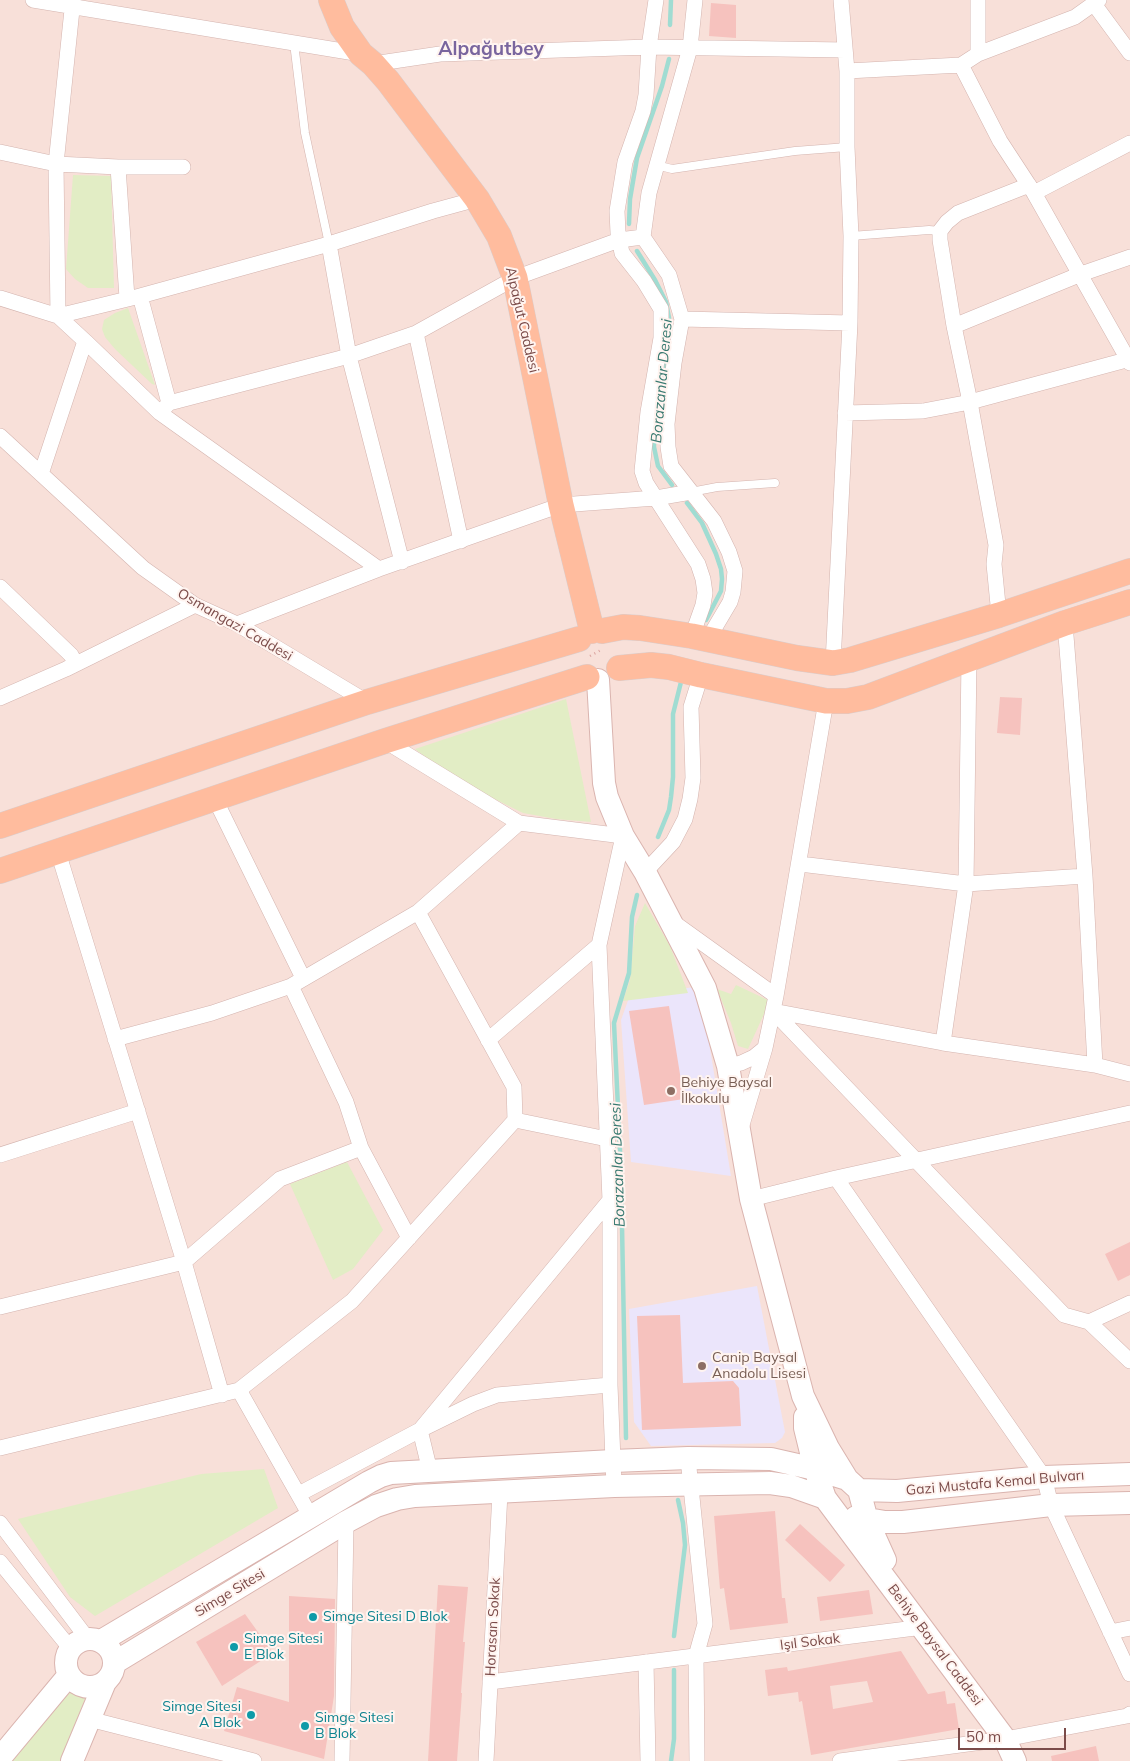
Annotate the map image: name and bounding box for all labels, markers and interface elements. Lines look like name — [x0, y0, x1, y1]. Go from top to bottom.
district label: Alpağutbey — [438, 38, 544, 60]
street label: Alpağut Caddesi — [502, 266, 542, 374]
water label: Borazanlar Deresi — [648, 318, 676, 444]
street label: Osmangazi Caddesi — [174, 585, 296, 665]
place label: Behiye Baysal İlkokulu — [681, 1075, 772, 1108]
marker: Behiye Baysal İlkokulu — [665, 1085, 677, 1097]
water label: Borazanlar Deresi — [607, 1102, 629, 1228]
place label: Canip Baysal Anadolu Lisesi — [712, 1350, 806, 1382]
marker: Canip Baysal Anadolu Lisesi — [696, 1360, 708, 1372]
street label: Gazi Mustafa Kemal Bulvarı — [905, 1467, 1085, 1499]
street label: Simge Sitesi — [192, 1565, 268, 1621]
street label: Horasan Sokak — [482, 1577, 504, 1677]
street label: Behiye Baysal Caddesi — [884, 1581, 986, 1709]
place label: Simge Sitesi D Blok — [323, 1609, 448, 1625]
marker: Simge Sitesi D Blok — [307, 1611, 319, 1623]
street label: Işıl Sokak — [779, 1630, 841, 1654]
place label: Simge Sitesi E Blok — [244, 1631, 323, 1664]
marker: Simge Sitesi E Blok — [228, 1641, 240, 1653]
place label: Simge Sitesi A Blok — [162, 1699, 241, 1731]
marker: Simge Sitesi A Blok — [245, 1709, 257, 1721]
place label: Simge Sitesi B Blok — [315, 1710, 394, 1742]
scale bar — [960, 1718, 1068, 1750]
marker: Simge Sitesi B Blok — [299, 1720, 311, 1732]
text: 50 m — [966, 1727, 1001, 1746]

